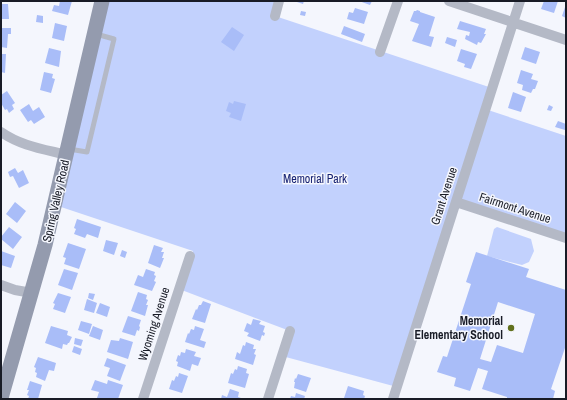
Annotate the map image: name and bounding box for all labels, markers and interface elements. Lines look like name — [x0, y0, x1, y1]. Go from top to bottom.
street label: Spring Valley Road — [39, 158, 73, 244]
street label: Grant Avenue — [427, 165, 461, 227]
park label: Memorial Park — [283, 171, 347, 187]
street label: Fairmont Avenue — [477, 189, 553, 227]
street label: Wyoming Avenue — [135, 285, 173, 363]
place label: Memorial Elementary School — [414, 313, 503, 343]
marker: Memorial Elementary School — [506, 323, 516, 333]

